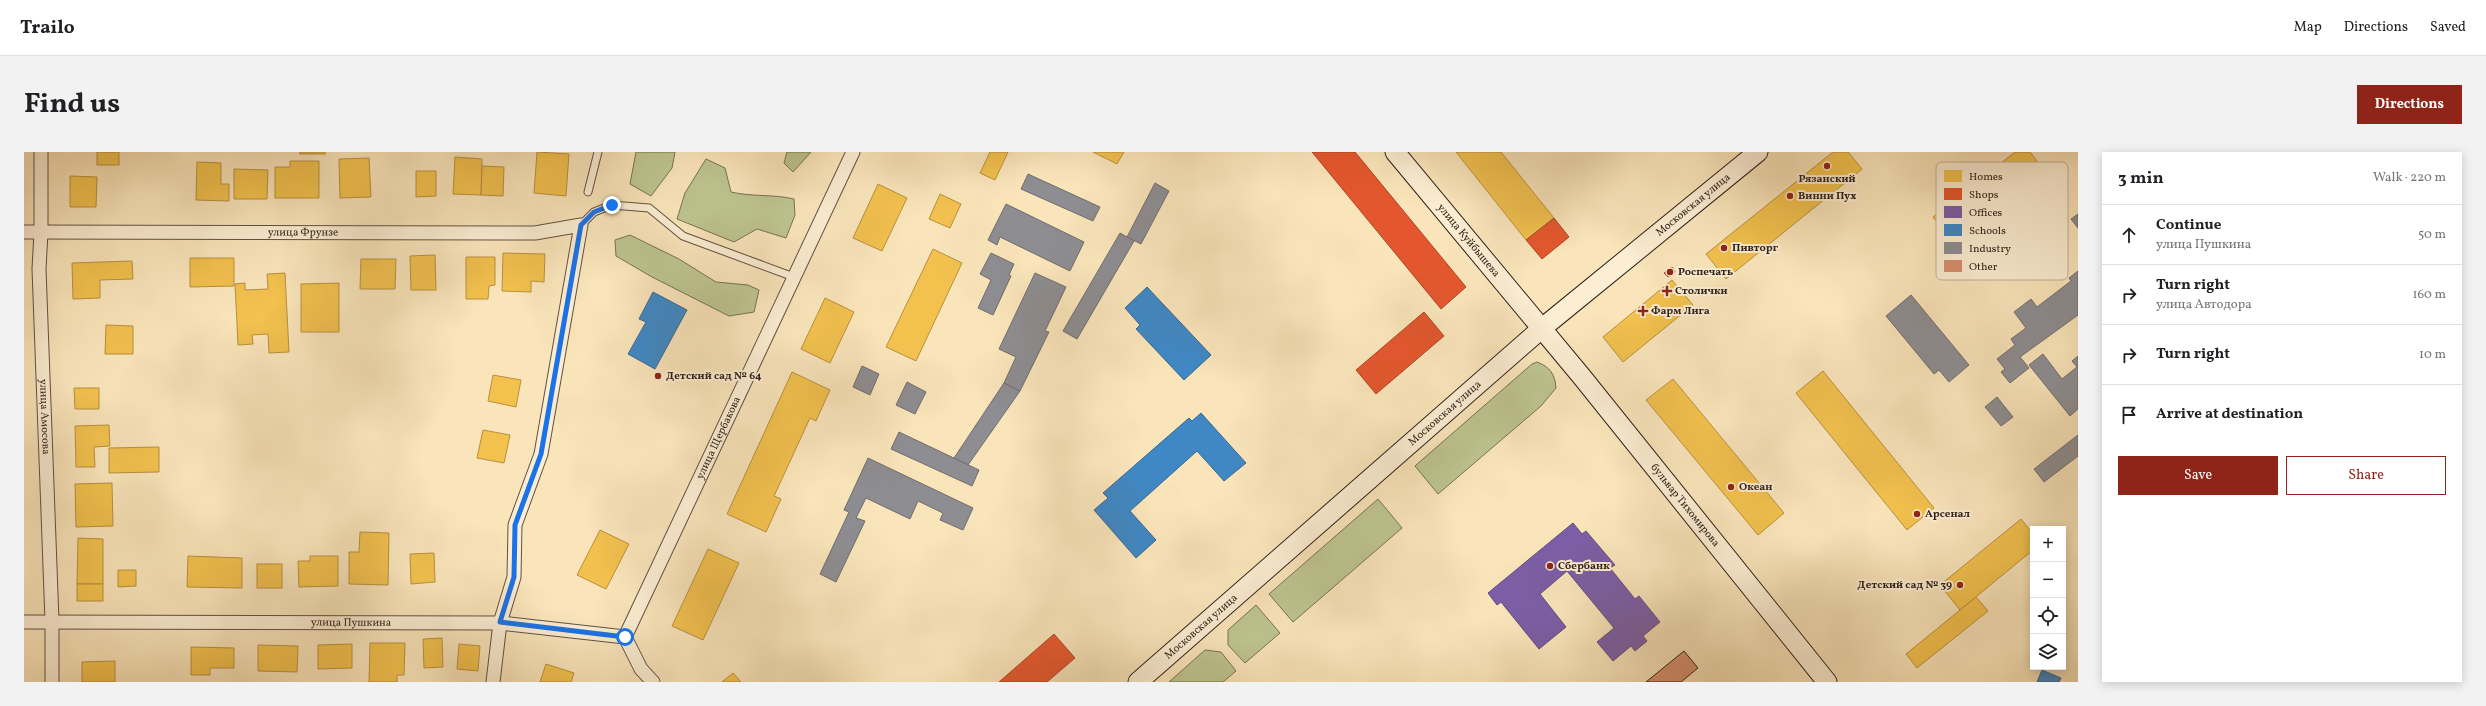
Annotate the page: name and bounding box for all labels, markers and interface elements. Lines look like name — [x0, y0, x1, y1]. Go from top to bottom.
text: Trailo — [20, 15, 75, 41]
text: Map — [2294, 18, 2322, 37]
text: Directions — [2344, 18, 2408, 37]
text: Saved — [2430, 18, 2466, 37]
text: Find us — [24, 85, 120, 124]
button: Directions — [2357, 85, 2462, 124]
marker: Рязанский — [1822, 161, 1832, 171]
legend — [1936, 162, 2068, 280]
text: 3 min — [2118, 167, 2164, 190]
text: Walk · 220 m — [2373, 169, 2446, 187]
street label: Московская улица — [1653, 170, 1734, 240]
text: Homes — [1969, 170, 2003, 185]
place label: Рязанский — [1798, 172, 1856, 187]
text: Shops — [1969, 188, 1999, 203]
place label: Винни Пух — [1798, 189, 1857, 204]
marker: Винни Пух — [1785, 191, 1795, 201]
route end — [603, 196, 621, 214]
street label: улица Куйбышева — [1434, 201, 1504, 281]
text: Offices — [1969, 206, 2003, 221]
text: Continue — [2156, 215, 2221, 236]
text: Schools — [1969, 224, 2006, 239]
icon: ahead — [2118, 224, 2140, 246]
street label: улица Фрунзе — [268, 225, 338, 240]
text: 50 m — [2418, 226, 2446, 244]
text: улица Пушкина — [2156, 236, 2251, 254]
place label: Пивторг — [1732, 241, 1779, 256]
text: Industry — [1969, 242, 2011, 257]
marker: Пивторг — [1719, 243, 1729, 253]
text: Other — [1969, 260, 1998, 275]
place label: Роспечать — [1678, 265, 1733, 280]
marker: Роспечать — [1665, 267, 1675, 277]
text: Turn right — [2156, 275, 2230, 296]
place label: Столички — [1675, 284, 1728, 299]
icon: right — [2118, 284, 2140, 306]
marker: Столички — [1662, 286, 1672, 296]
text: 160 m — [2412, 286, 2446, 304]
text: улица Автодора — [2156, 296, 2252, 314]
place label: Фарм Лига — [1651, 304, 1710, 319]
marker: Фарм Лига — [1638, 306, 1648, 316]
icon: right — [2118, 344, 2140, 366]
text: Turn right — [2156, 344, 2230, 365]
text: 10 m — [2419, 346, 2446, 364]
place label: Детский сад № 64 — [666, 369, 762, 384]
marker: Детский сад № 64 — [653, 371, 663, 381]
street label: Московская улица — [1405, 377, 1485, 449]
street label: улица Амосова — [36, 379, 53, 456]
street label: улица Щербакова — [693, 394, 745, 482]
icon: arrive — [2118, 404, 2140, 426]
text: Arrive at destination — [2156, 404, 2303, 425]
button: Save — [2118, 456, 2278, 495]
button: Share — [2286, 456, 2446, 495]
street label: бульвар Тихомирова — [1647, 460, 1723, 550]
place label: Океан — [1739, 480, 1772, 495]
marker: Океан — [1726, 482, 1736, 492]
place label: Арсенал — [1925, 507, 1971, 522]
marker: Арсенал — [1912, 509, 1922, 519]
map controls — [2030, 526, 2066, 670]
button: + — [2030, 526, 2066, 562]
place label: Сбербанк — [1558, 559, 1610, 574]
marker: Сбербанк — [1545, 561, 1555, 571]
button: − — [2030, 562, 2066, 598]
place label: Детский сад № 39 — [1857, 578, 1952, 593]
marker: Детский сад № 39 — [1955, 580, 1965, 590]
street label: Московская улица — [1161, 590, 1241, 663]
button: locate — [2030, 598, 2066, 634]
street label: улица Пушкина — [311, 615, 392, 630]
route start — [616, 628, 634, 646]
button: layers — [2030, 634, 2066, 670]

